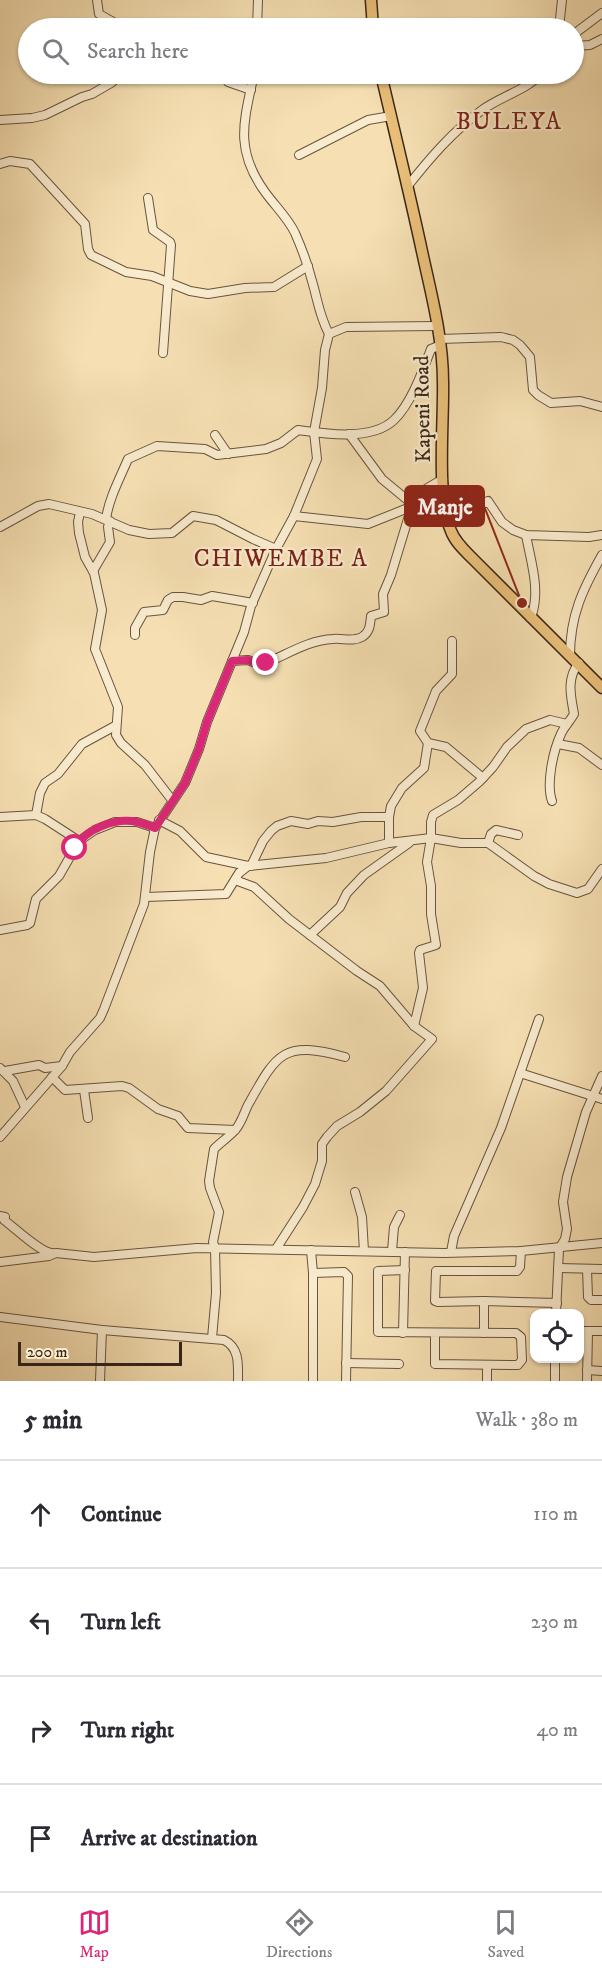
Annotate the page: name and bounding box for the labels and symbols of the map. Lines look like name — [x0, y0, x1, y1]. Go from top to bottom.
district label: BULEYA — [456, 107, 562, 137]
street label: Kapeni Road — [409, 355, 437, 463]
callout: Manje — [405, 486, 484, 526]
text: Manje — [417, 494, 473, 522]
district label: CHIWEMBE A — [194, 544, 368, 574]
route end — [252, 649, 278, 675]
route start — [61, 834, 87, 860]
scale bar — [18, 1339, 182, 1366]

